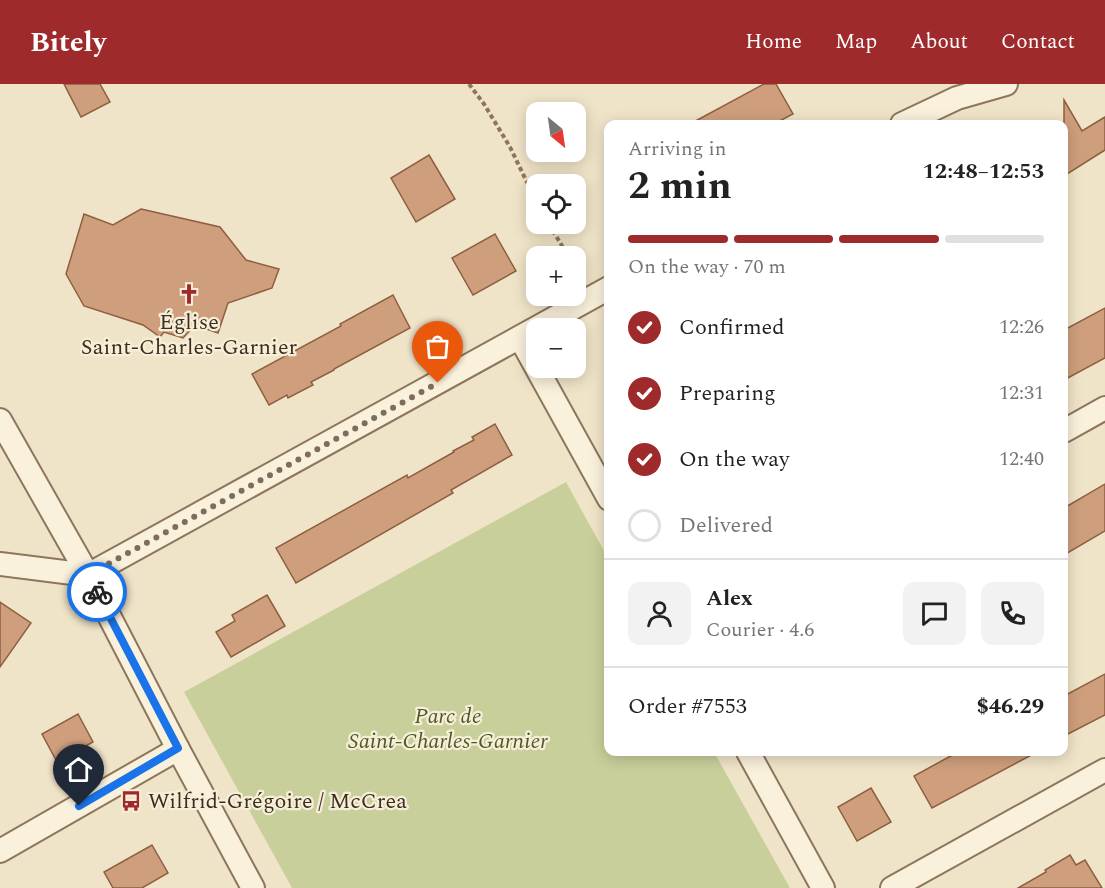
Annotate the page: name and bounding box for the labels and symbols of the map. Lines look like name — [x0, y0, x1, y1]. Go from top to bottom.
north arrow — [526, 102, 586, 162]
church icon: Église Saint-Charles-Garnier — [177, 282, 201, 306]
place label: Église Saint-Charles-Garnier — [81, 306, 298, 364]
pin — [412, 321, 463, 383]
courier — [67, 562, 127, 622]
park label: Parc de Saint-Charles-Garnier — [348, 700, 548, 758]
pin — [53, 744, 104, 806]
place label: Wilfrid-Grégoire / McCrea — [148, 785, 407, 818]
bus stop icon: Wilfrid-Grégoire / McCrea — [119, 789, 143, 813]

